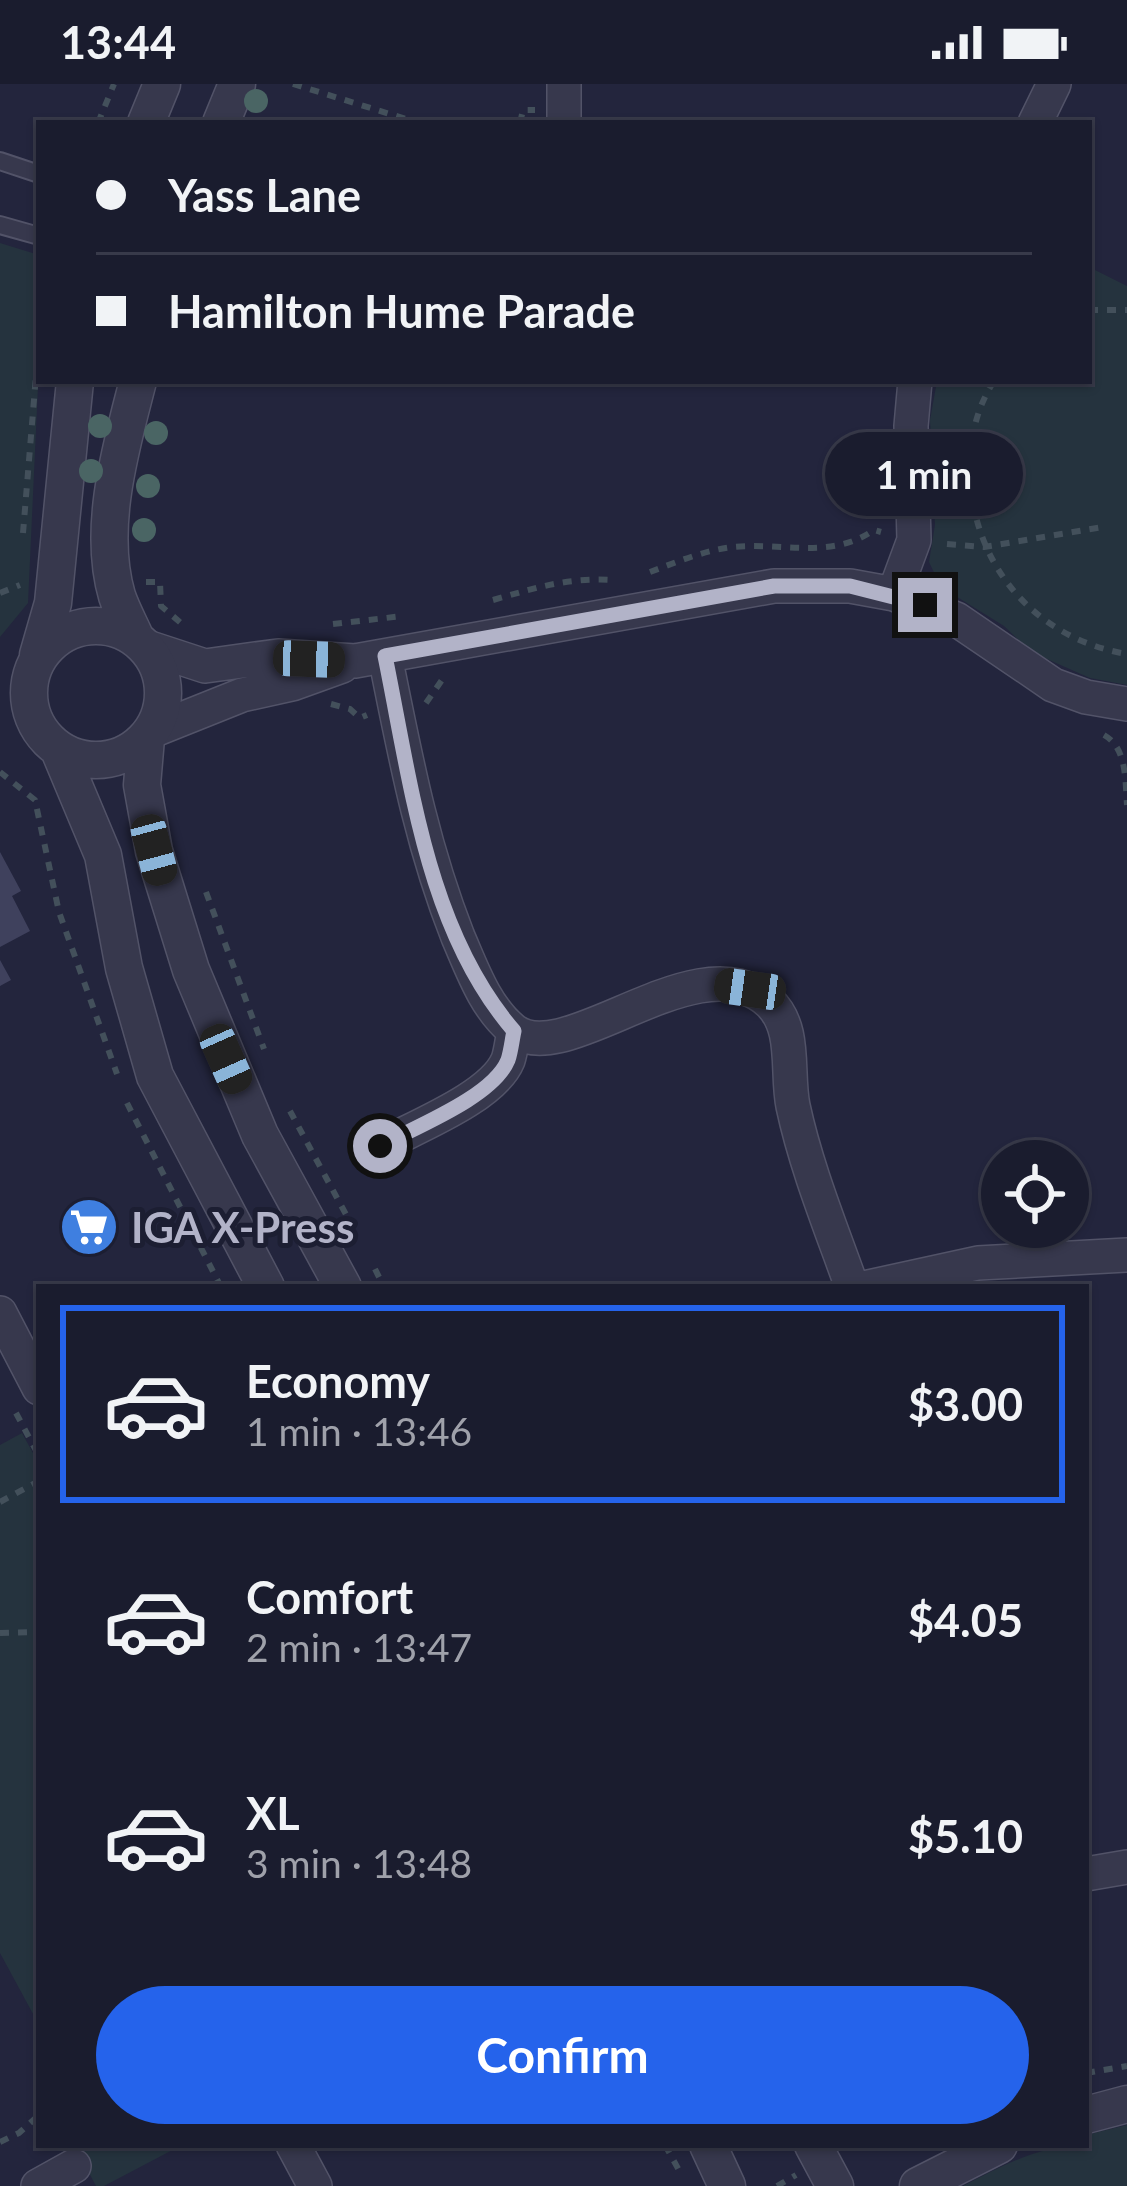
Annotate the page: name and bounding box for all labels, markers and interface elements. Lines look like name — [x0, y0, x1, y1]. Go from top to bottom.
text: 13:44 — [60, 15, 176, 69]
text: Yass Lane — [168, 168, 361, 222]
text: Hamilton Hume Parade — [168, 284, 635, 338]
callout: 1 min — [826, 431, 1024, 515]
text: 1 min — [876, 451, 972, 497]
route end — [898, 578, 952, 632]
car — [272, 640, 346, 678]
car — [127, 811, 181, 889]
car — [712, 966, 788, 1012]
car — [195, 1019, 257, 1099]
route start — [353, 1119, 407, 1173]
map controls — [981, 1140, 1089, 1248]
button: locate — [981, 1140, 1089, 1248]
supermarket icon: IGA X-Press — [58, 1196, 120, 1258]
place label: IGA X-Press — [131, 1202, 354, 1252]
icon: car — [102, 1350, 210, 1458]
text: Economy — [246, 1354, 430, 1408]
text: $3.00 — [908, 1377, 1023, 1431]
text: 1 min · 13:46 — [246, 1408, 472, 1454]
icon: car — [102, 1566, 210, 1674]
text: Comfort — [246, 1570, 413, 1624]
text: $4.05 — [908, 1593, 1023, 1647]
text: 2 min · 13:47 — [246, 1624, 472, 1670]
icon: car — [102, 1782, 210, 1890]
text: XL — [246, 1786, 300, 1840]
text: $5.10 — [908, 1809, 1023, 1863]
text: 3 min · 13:48 — [246, 1840, 472, 1886]
button: Confirm — [96, 1986, 1029, 2124]

